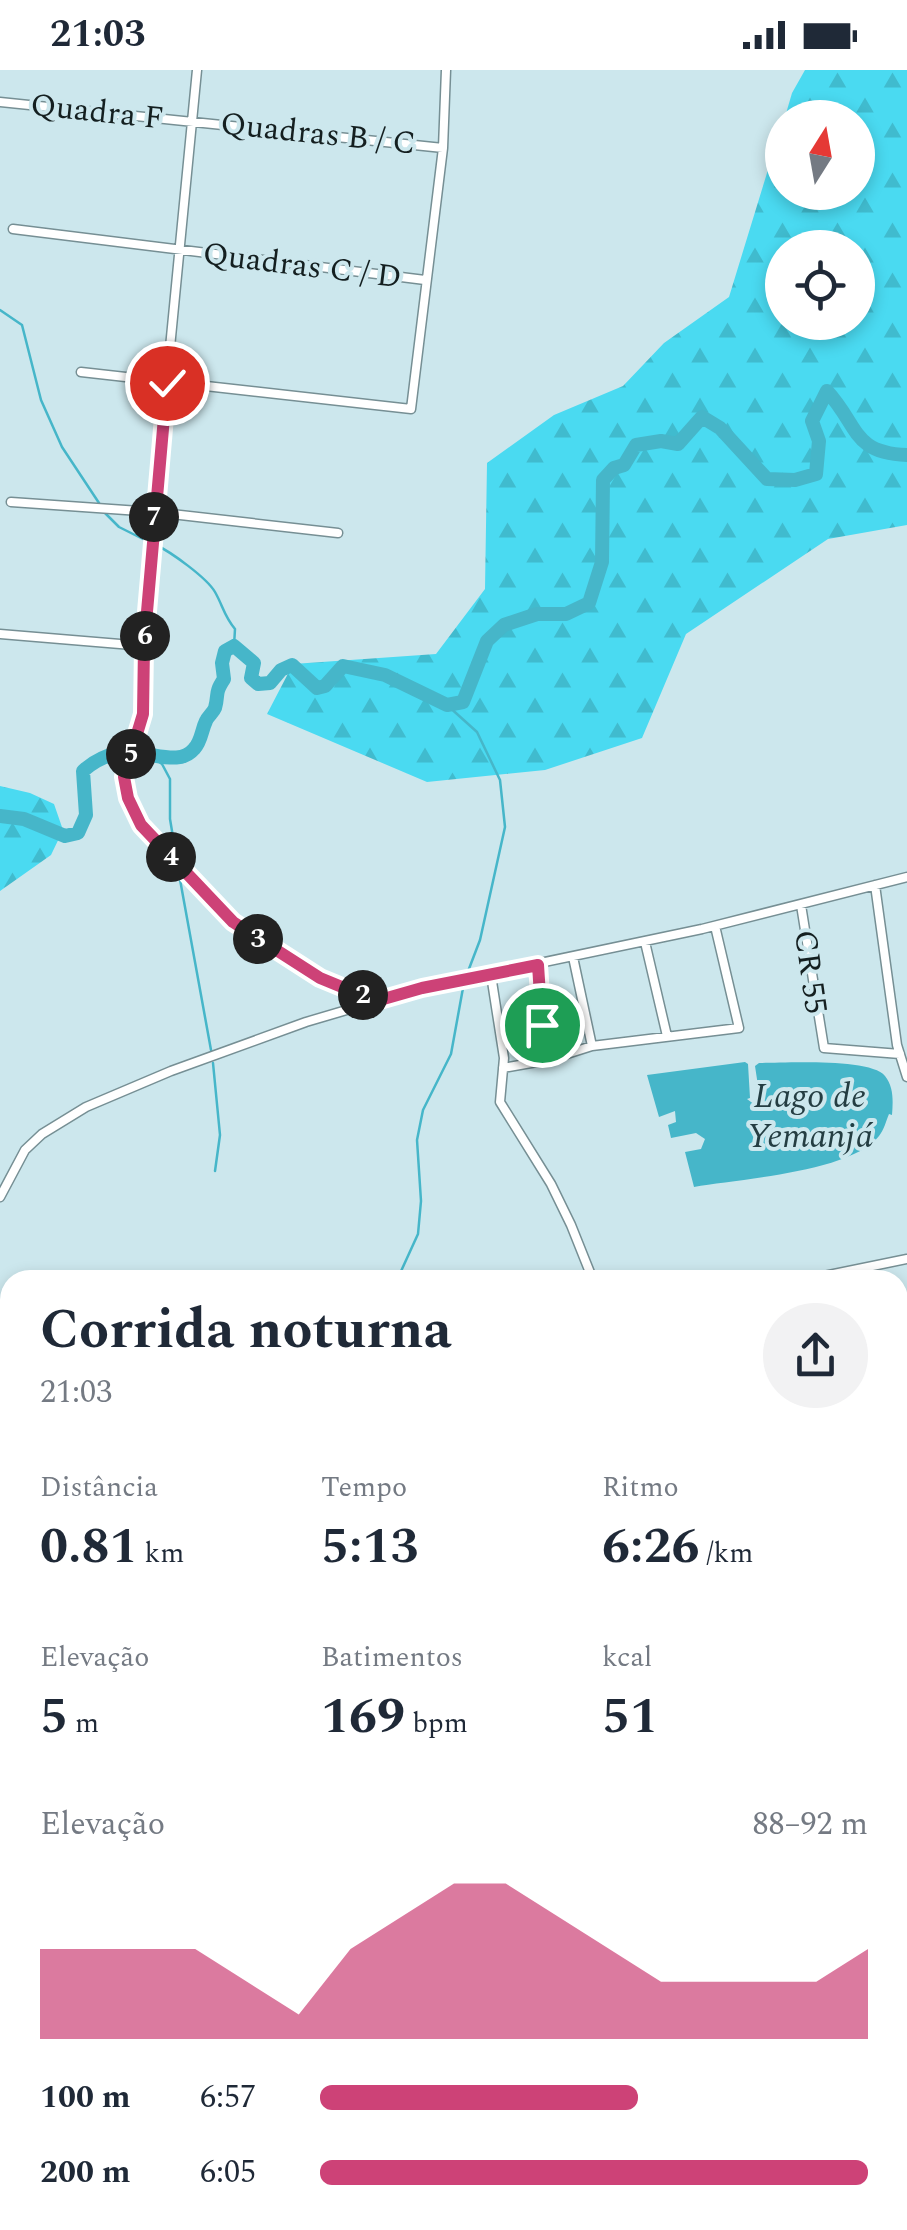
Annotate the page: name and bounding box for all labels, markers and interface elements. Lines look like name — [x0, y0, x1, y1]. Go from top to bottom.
text: 21:03 — [50, 6, 145, 64]
street label: Quadra F — [28, 81, 166, 143]
street label: Quadras B / C — [218, 99, 418, 169]
north arrow — [765, 100, 875, 210]
map controls — [765, 100, 875, 340]
street label: Quadras C / D — [200, 230, 404, 302]
button: locate — [765, 230, 875, 340]
pin — [125, 341, 210, 426]
icon: check — [140, 356, 195, 411]
pin: 7 — [129, 492, 179, 542]
text: 7 — [146, 495, 162, 538]
pin: 6 — [120, 611, 170, 661]
text: 6 — [137, 614, 153, 657]
pin: 5 — [106, 729, 156, 779]
text: 5 — [123, 732, 139, 775]
pin: 4 — [146, 832, 196, 882]
text: 4 — [163, 835, 179, 878]
pin: 3 — [233, 914, 283, 964]
text: 3 — [250, 917, 266, 960]
street label: CR 55 — [780, 927, 840, 1017]
pin: 2 — [338, 970, 388, 1020]
text: 2 — [355, 973, 371, 1016]
pin — [500, 983, 585, 1068]
icon: arrive — [515, 998, 570, 1053]
water label: Lago de Yemanjá — [747, 1070, 874, 1163]
text: Corrida noturna — [40, 1289, 452, 1372]
button: share — [763, 1303, 868, 1408]
text: 21:03 — [40, 1368, 112, 1417]
text: Distância — [40, 1466, 158, 1509]
text: Tempo — [321, 1466, 407, 1509]
text: Ritmo — [602, 1466, 679, 1509]
text: 0.81 — [40, 1509, 138, 1585]
text: 5:13 — [321, 1509, 419, 1585]
text: 6:26 — [602, 1509, 700, 1585]
text: km — [138, 1532, 184, 1575]
text: /km — [700, 1532, 753, 1575]
text: Elevação — [40, 1636, 149, 1679]
text: Batimentos — [321, 1636, 463, 1679]
text: kcal — [602, 1636, 652, 1679]
text: 5 — [40, 1679, 68, 1755]
text: 169 — [321, 1679, 405, 1755]
text: 51 — [602, 1679, 658, 1755]
text: m — [68, 1702, 99, 1745]
text: bpm — [405, 1702, 468, 1745]
text: Elevação — [40, 1800, 165, 1849]
text: 88–92 m — [752, 1800, 868, 1849]
text: 100 m — [40, 2073, 131, 2122]
text: 6:57 — [200, 2073, 256, 2122]
text: 200 m — [40, 2148, 131, 2197]
text: 6:05 — [200, 2148, 256, 2197]

